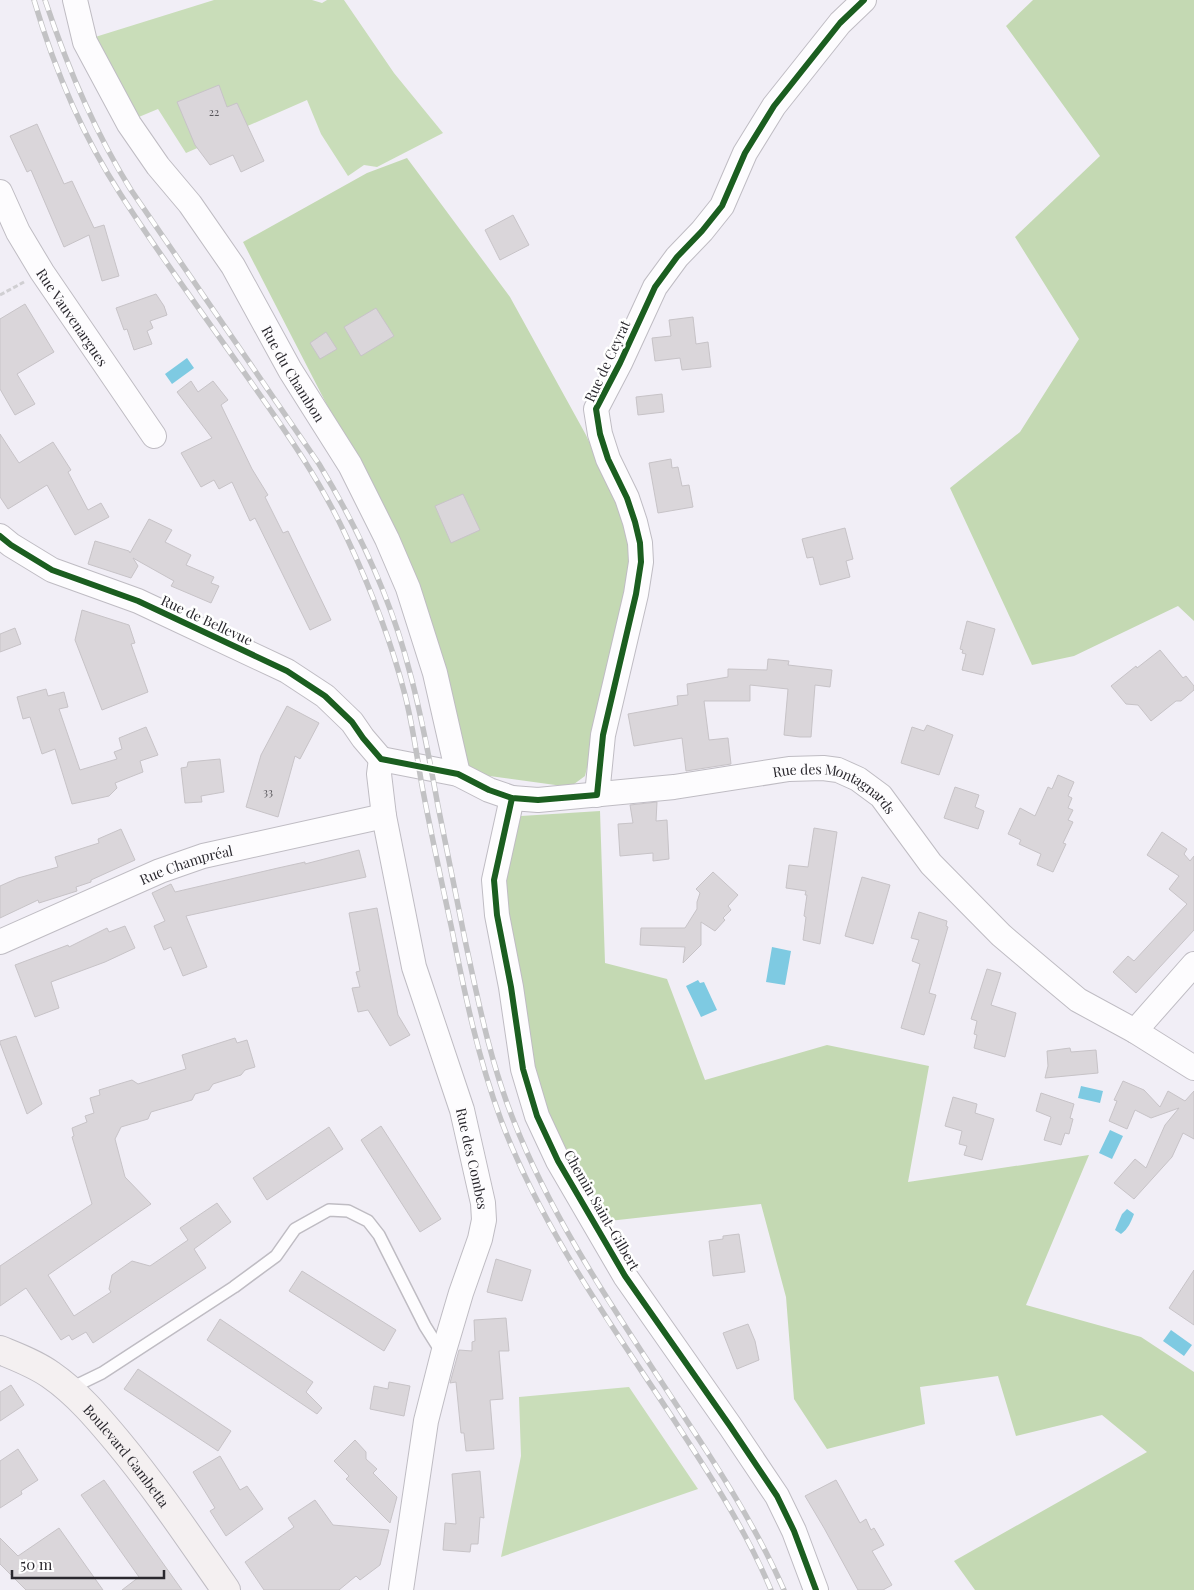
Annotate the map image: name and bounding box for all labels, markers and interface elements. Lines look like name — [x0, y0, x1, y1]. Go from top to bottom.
house number: 22 — [209, 104, 219, 119]
street label: Rue Vauvenargues — [33, 264, 113, 370]
street label: Rue de Ceyrat — [580, 316, 635, 405]
street label: Rue du Chambon — [258, 322, 330, 426]
street label: Rue de Bellevue — [158, 590, 256, 650]
street label: Rue des Montagnards — [771, 758, 900, 817]
house number: 33 — [263, 784, 273, 799]
street label: Rue Champréal — [136, 840, 234, 888]
street label: Rue des Combes — [452, 1106, 493, 1210]
street label: Chemin Saint-Gilbert — [560, 1146, 645, 1275]
street label: Boulevard Gambetta — [80, 1400, 174, 1511]
scale bar — [12, 1548, 165, 1580]
text: 50 m — [20, 1554, 53, 1574]

